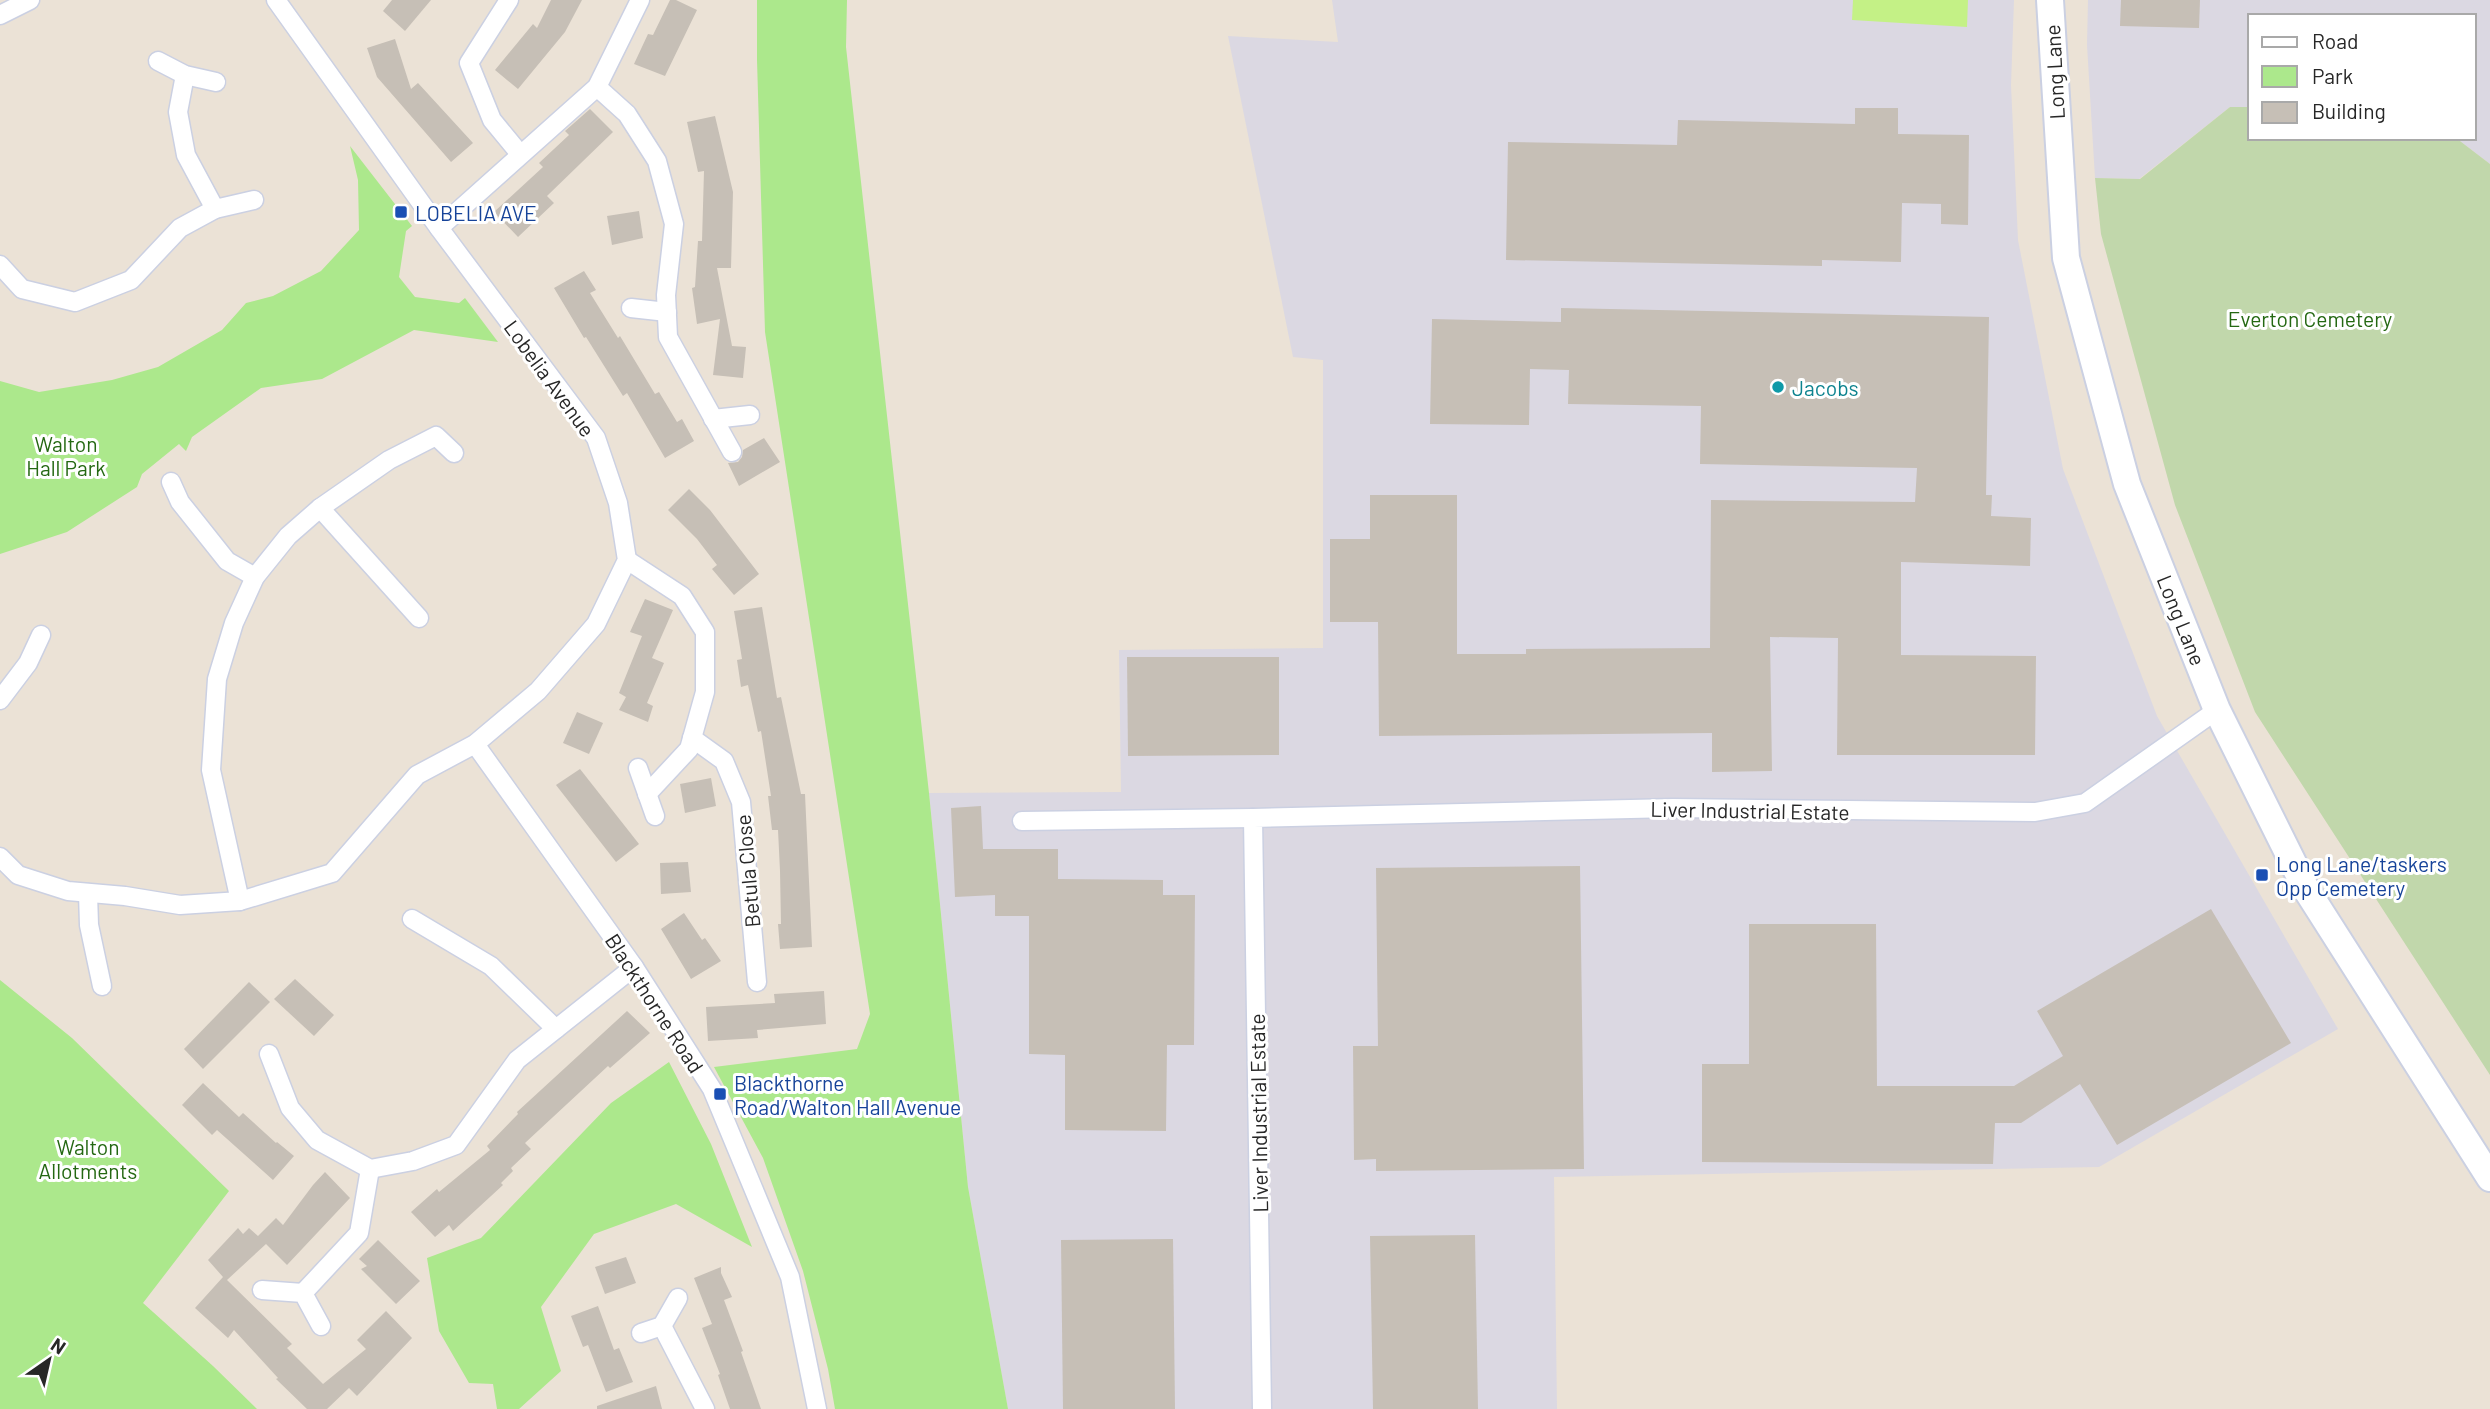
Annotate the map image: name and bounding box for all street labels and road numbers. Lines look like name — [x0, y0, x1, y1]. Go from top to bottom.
street label: Long Lane — [2039, 24, 2069, 120]
street label: Lobelia Avenue — [499, 315, 601, 441]
street label: Long Lane — [2153, 571, 2211, 669]
street label: Liver Industrial Estate — [1650, 796, 1850, 824]
street label: Betula Close — [730, 814, 764, 928]
street label: Blackthorne Road — [601, 929, 709, 1077]
street label: Liver Industrial Estate — [1244, 1013, 1272, 1213]

